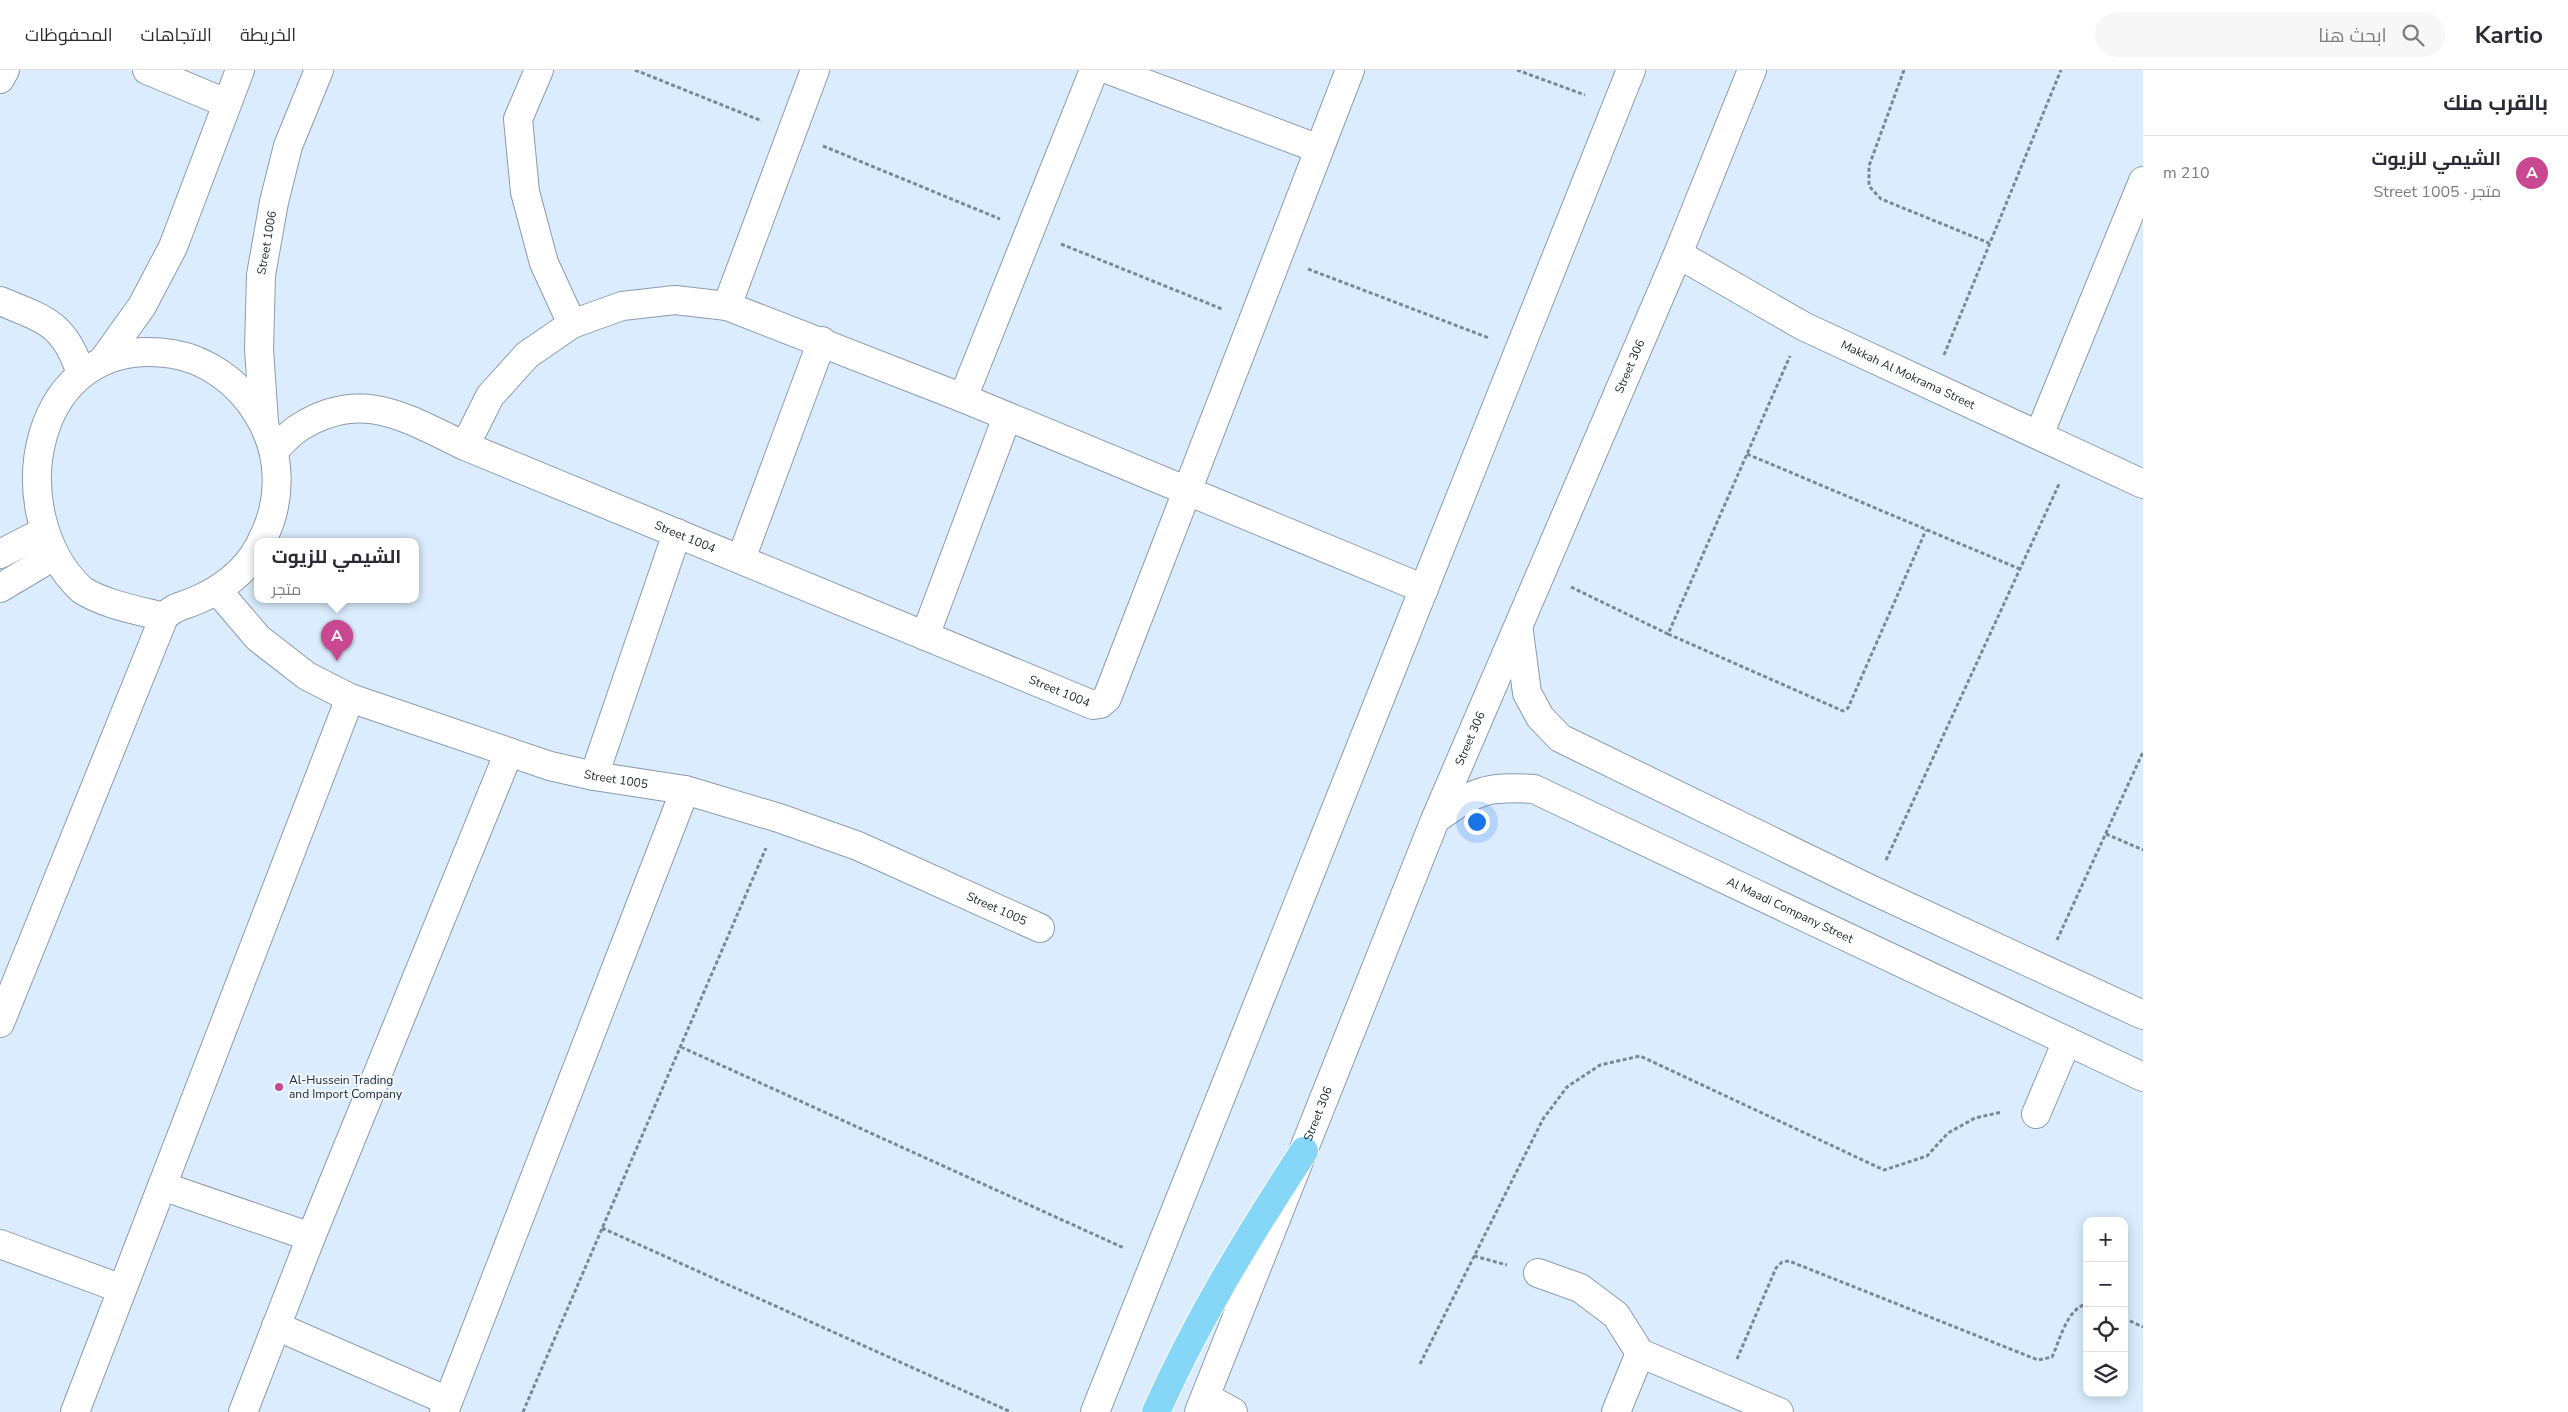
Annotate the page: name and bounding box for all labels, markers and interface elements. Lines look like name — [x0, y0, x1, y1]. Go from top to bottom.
search box — [2095, 12, 2445, 57]
text: Kartio — [2475, 19, 2543, 51]
icon: search — [2399, 21, 2427, 49]
text: المحفوظات — [25, 23, 113, 47]
text: الاتجاهات — [141, 23, 212, 47]
text: الخريطة — [240, 23, 296, 47]
text: ابحث هنا — [2318, 23, 2387, 49]
text: بالقرب منك — [2443, 89, 2548, 117]
text: الشيمي للزيوت — [2372, 146, 2501, 172]
text: 210 m — [2163, 162, 2210, 184]
text: A — [2526, 162, 2538, 184]
text: متجر · Street 1005 — [2374, 181, 2501, 203]
street label: Street 1006 — [253, 209, 280, 276]
street label: Street 306 — [1611, 337, 1648, 396]
street label: Makkah Al Mokrama Street — [1838, 337, 1978, 413]
street label: Street 1004 — [652, 517, 718, 556]
popup — [254, 538, 419, 603]
text: الشيمي للزيوت — [272, 544, 401, 570]
text: متجر — [272, 579, 301, 601]
pin: A — [321, 620, 353, 661]
street label: Street 1004 — [1027, 671, 1092, 711]
street label: Street 306 — [1451, 709, 1489, 768]
street label: Street 1005 — [582, 766, 649, 792]
your location — [1464, 809, 1490, 835]
street label: Al Maadi Company Street — [1724, 873, 1857, 947]
street label: Street 1005 — [964, 888, 1030, 929]
place label: Al-Hussein Trading and Import Company — [289, 1072, 403, 1102]
marker: Al-Hussein Trading and Import Company — [273, 1081, 285, 1093]
street label: Street 306 — [1300, 1084, 1336, 1143]
map controls — [2083, 1217, 2128, 1397]
button: + — [2083, 1217, 2128, 1262]
button: − — [2083, 1262, 2128, 1307]
button: locate — [2083, 1307, 2128, 1352]
button: layers — [2083, 1352, 2128, 1397]

